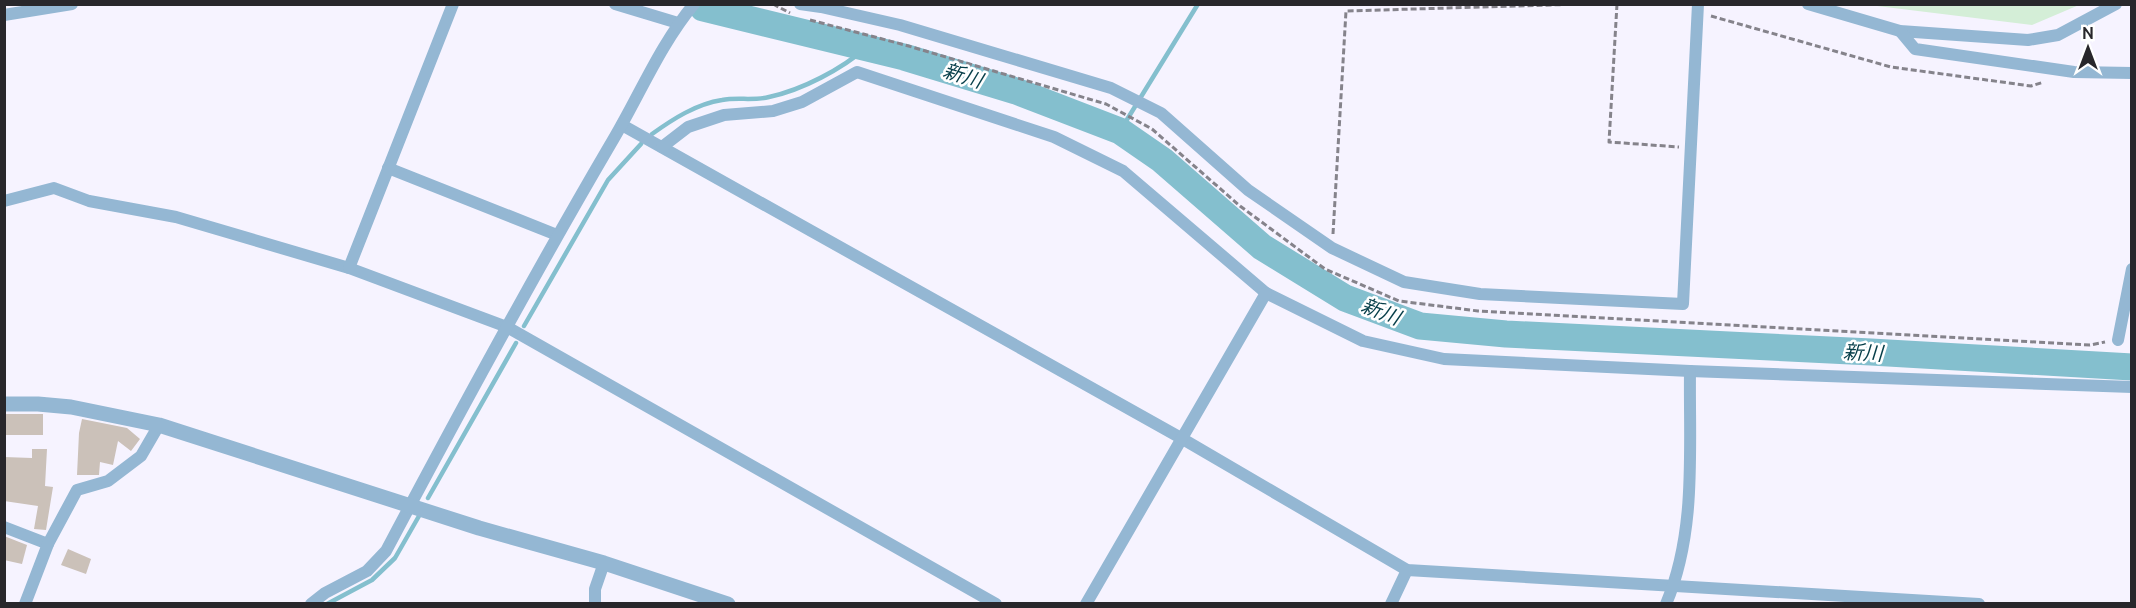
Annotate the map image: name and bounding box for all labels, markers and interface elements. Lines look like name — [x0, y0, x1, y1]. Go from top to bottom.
north arrow — [2058, 18, 2118, 78]
text: N — [2082, 24, 2094, 42]
water label: 新川 — [941, 58, 987, 92]
water label: 新川 — [1358, 293, 1406, 330]
water label: 新川 — [1842, 339, 1886, 365]

